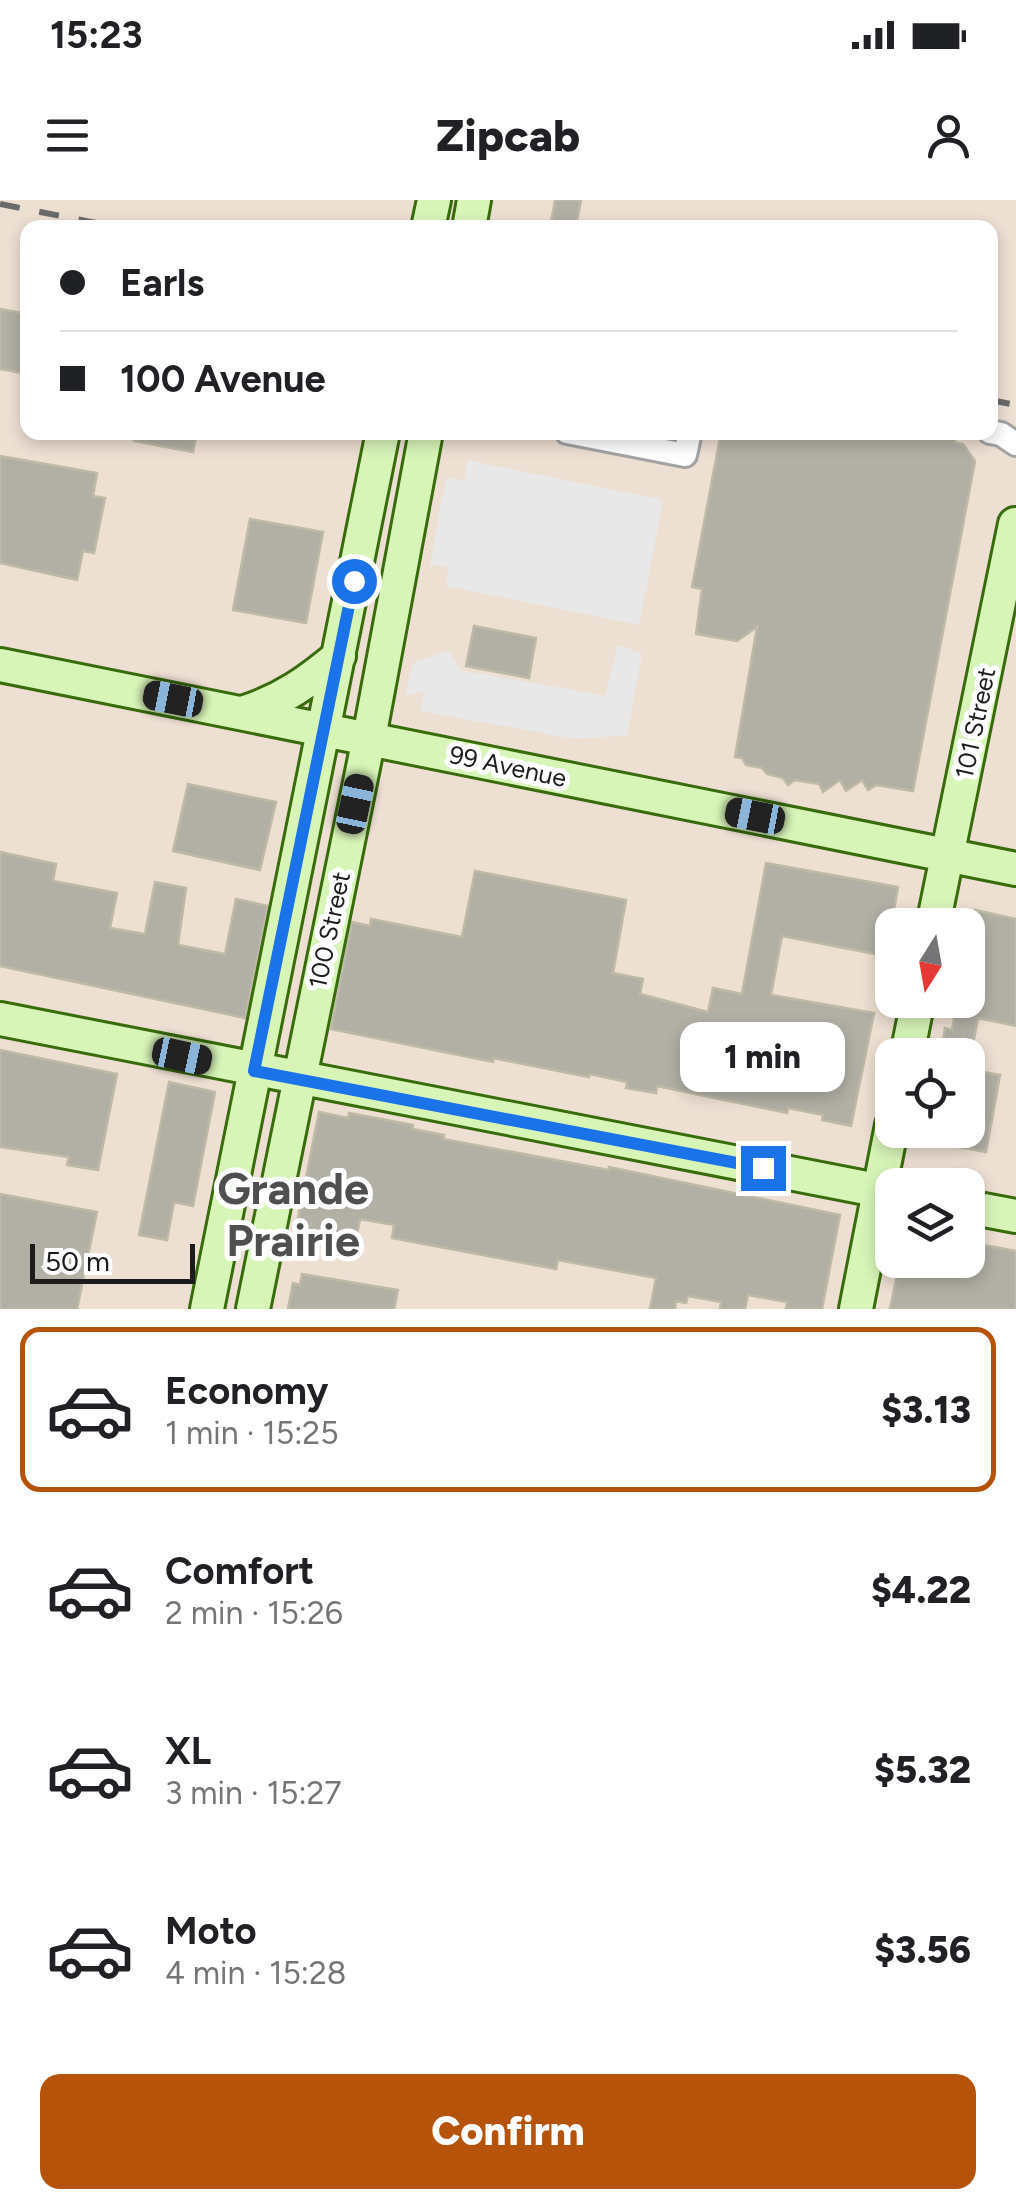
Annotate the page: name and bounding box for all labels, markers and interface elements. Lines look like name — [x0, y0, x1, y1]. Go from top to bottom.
text: 15:23 — [50, 12, 143, 58]
icon: menu — [40, 108, 95, 163]
text: Zipcab — [436, 108, 580, 162]
icon: person — [921, 108, 976, 163]
text: Earls — [120, 260, 204, 306]
text: 100 Avenue — [120, 356, 326, 402]
route start — [332, 559, 377, 604]
street label: 101 Street — [949, 665, 1001, 781]
car — [141, 679, 205, 719]
street label: 99 Avenue — [447, 739, 569, 793]
car — [334, 772, 376, 836]
car — [723, 796, 787, 836]
street label: 100 Street — [302, 869, 356, 991]
north arrow — [875, 908, 985, 1018]
map controls — [875, 908, 985, 1278]
callout: 1 min — [680, 1023, 846, 1093]
car — [150, 1035, 214, 1077]
text: 1 min — [724, 1038, 801, 1076]
button: locate — [875, 1038, 985, 1148]
route end — [741, 1146, 786, 1191]
district label: Grande Prairie — [217, 1161, 369, 1267]
button: layers — [875, 1168, 985, 1278]
scale bar — [30, 1239, 195, 1284]
text: 50 m — [45, 1244, 110, 1278]
icon: car — [45, 1365, 135, 1455]
text: Economy — [165, 1368, 328, 1414]
text: $3.13 — [881, 1387, 971, 1433]
text: 1 min · 15:25 — [165, 1414, 339, 1452]
icon: car — [45, 1545, 135, 1635]
text: Comfort — [165, 1548, 314, 1594]
text: $4.22 — [871, 1567, 971, 1613]
text: 2 min · 15:26 — [165, 1594, 343, 1632]
icon: car — [45, 1725, 135, 1815]
text: XL — [165, 1728, 211, 1774]
text: $5.32 — [874, 1747, 971, 1793]
text: 3 min · 15:27 — [165, 1774, 342, 1812]
icon: car — [45, 1905, 135, 1995]
text: Moto — [165, 1908, 257, 1954]
text: $3.56 — [874, 1927, 971, 1973]
text: 4 min · 15:28 — [165, 1954, 346, 1992]
button: Confirm — [40, 2074, 976, 2189]

